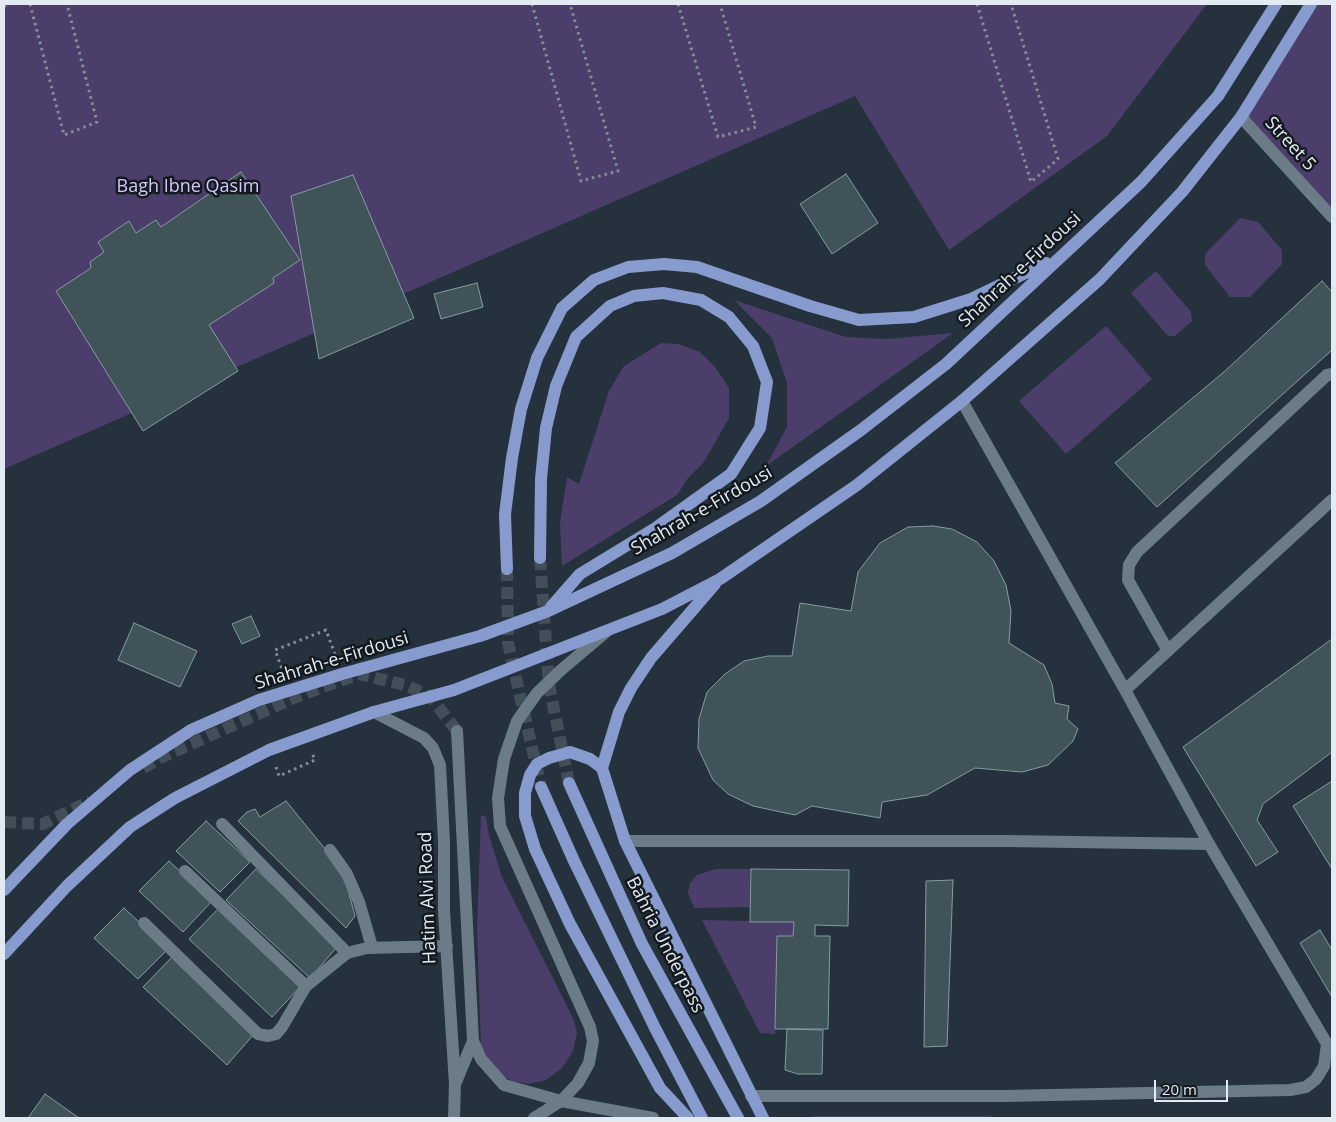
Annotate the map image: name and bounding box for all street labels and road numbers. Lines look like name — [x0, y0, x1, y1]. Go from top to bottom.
street label: Street 5 — [1260, 113, 1320, 175]
street label: Shahrah-e-Firdousi — [954, 208, 1086, 332]
street label: Shahrah-e-Firdousi — [628, 462, 776, 560]
street label: Shahrah-e-Firdousi — [253, 627, 411, 695]
street label: Hatim Alvi Road — [415, 831, 441, 965]
street label: Bahria Underpass — [621, 873, 709, 1017]

